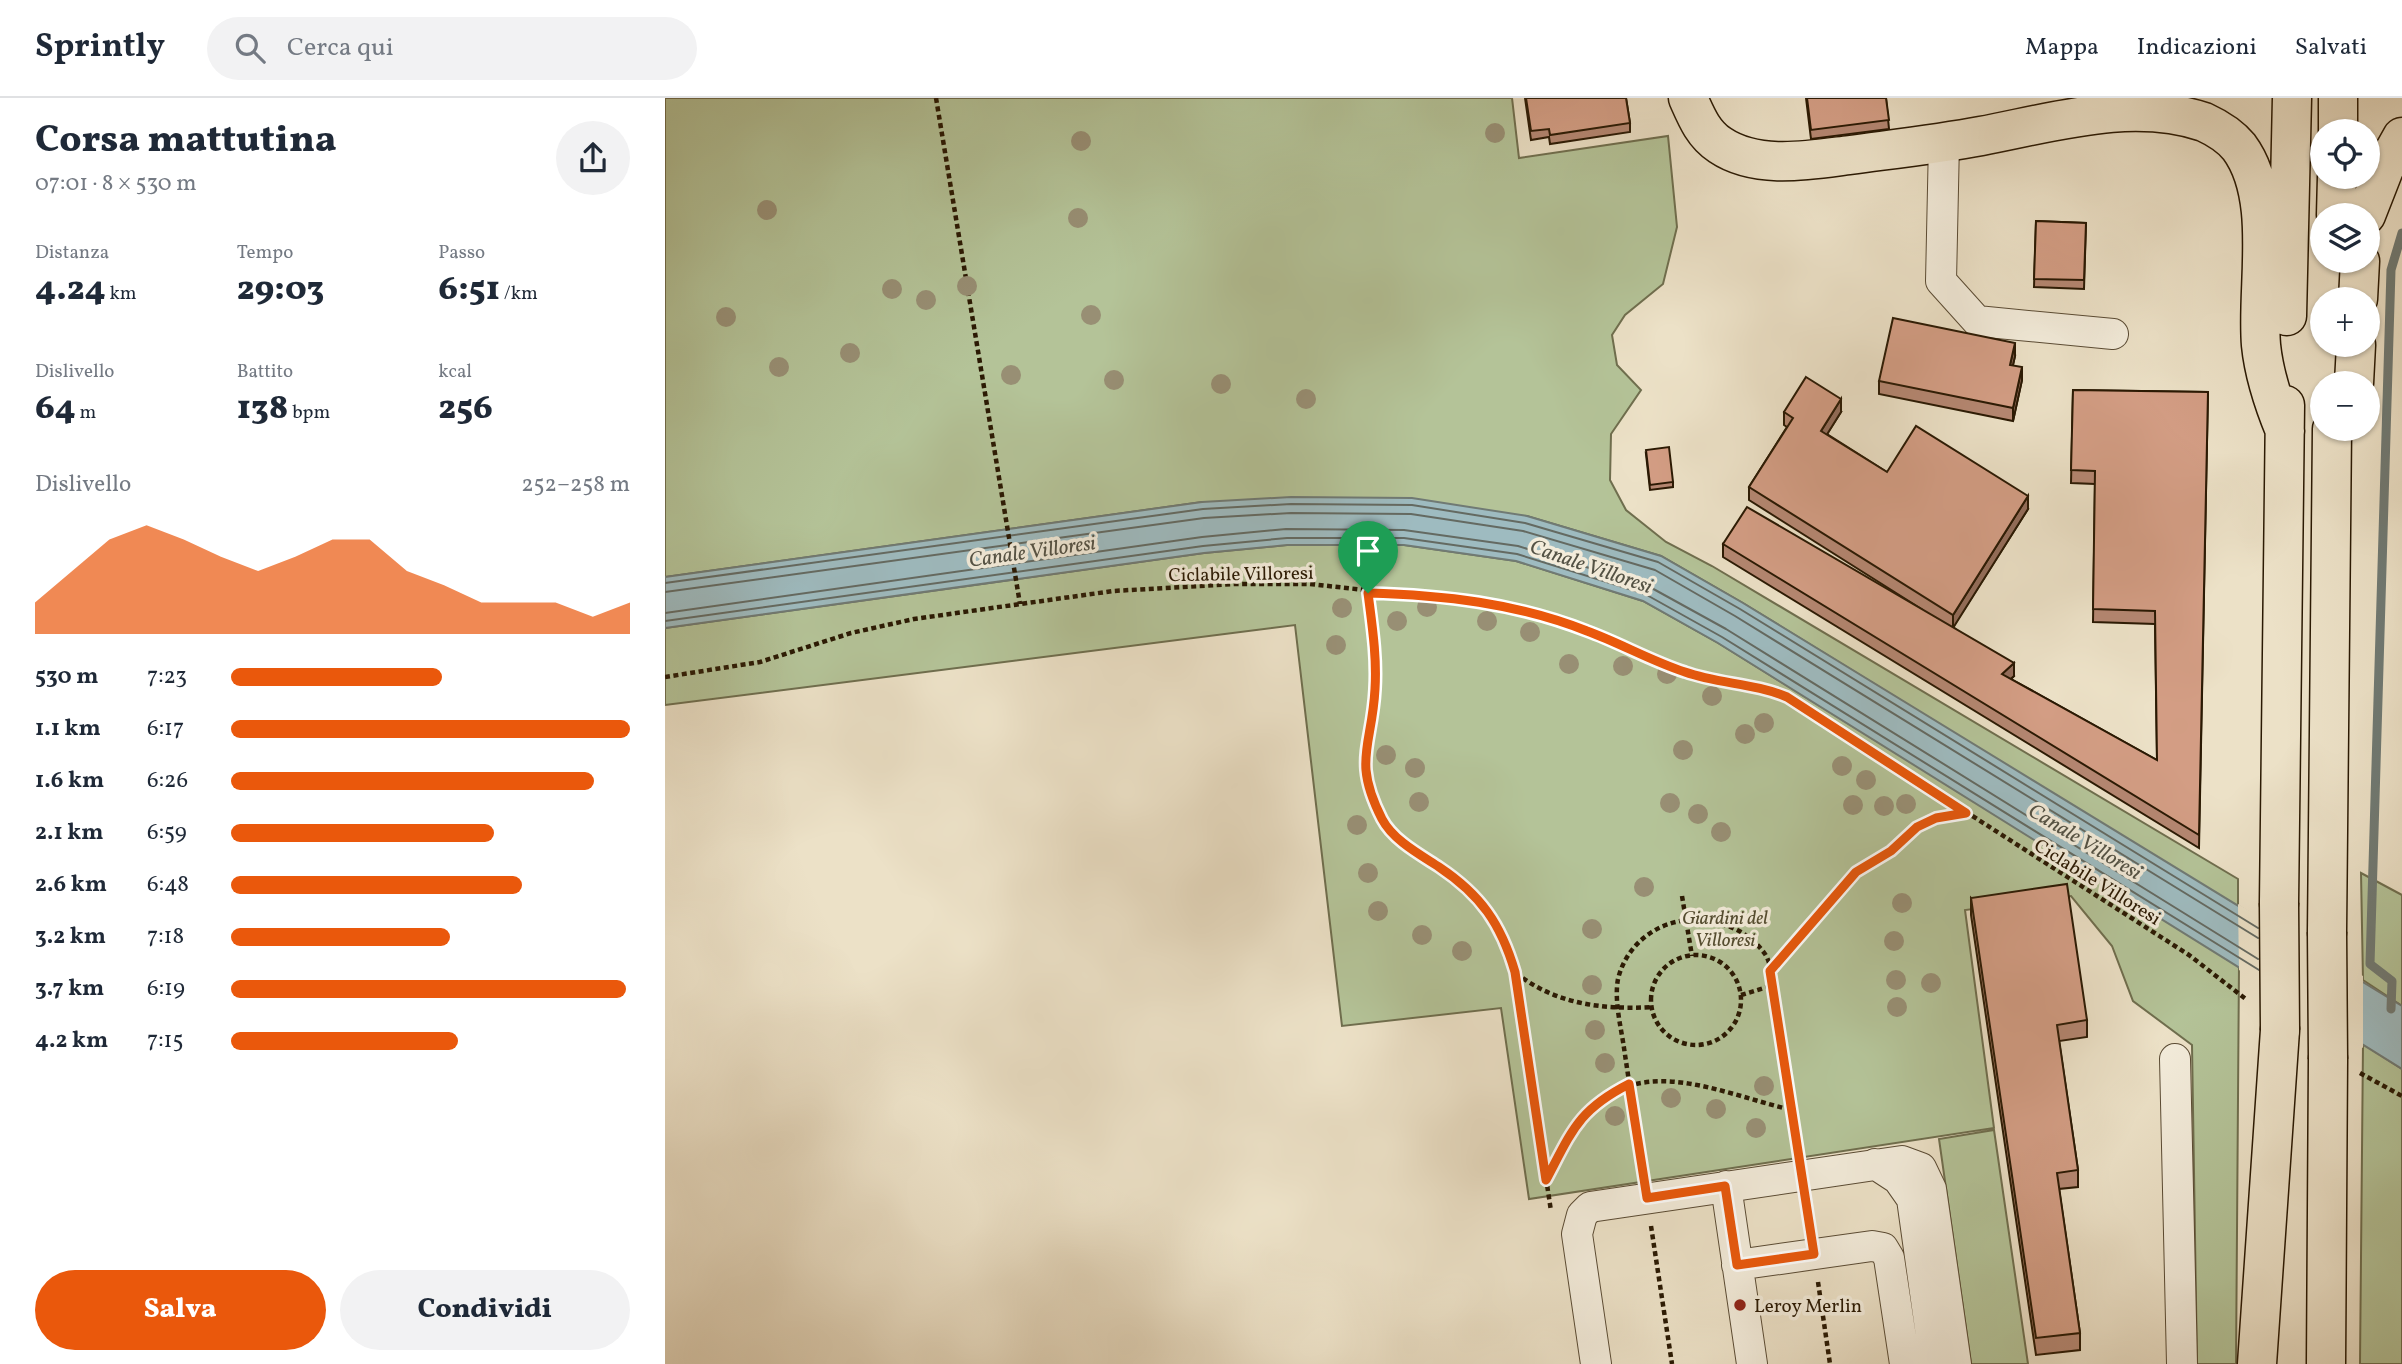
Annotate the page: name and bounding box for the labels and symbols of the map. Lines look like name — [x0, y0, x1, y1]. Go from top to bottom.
pin — [1338, 521, 1398, 593]
water label: Canale Villoresi — [967, 529, 1098, 576]
water label: Canale Villoresi — [1525, 533, 1656, 602]
street label: Ciclabile Villoresi — [1168, 561, 1314, 589]
water label: Canale Villoresi — [2022, 797, 2147, 888]
street label: Ciclabile Villoresi — [2028, 833, 2166, 932]
park label: Giardini del Villoresi — [1682, 906, 1768, 954]
place label: Leroy Merlin — [1754, 1294, 1862, 1320]
marker: Leroy Merlin — [1732, 1297, 1748, 1313]

